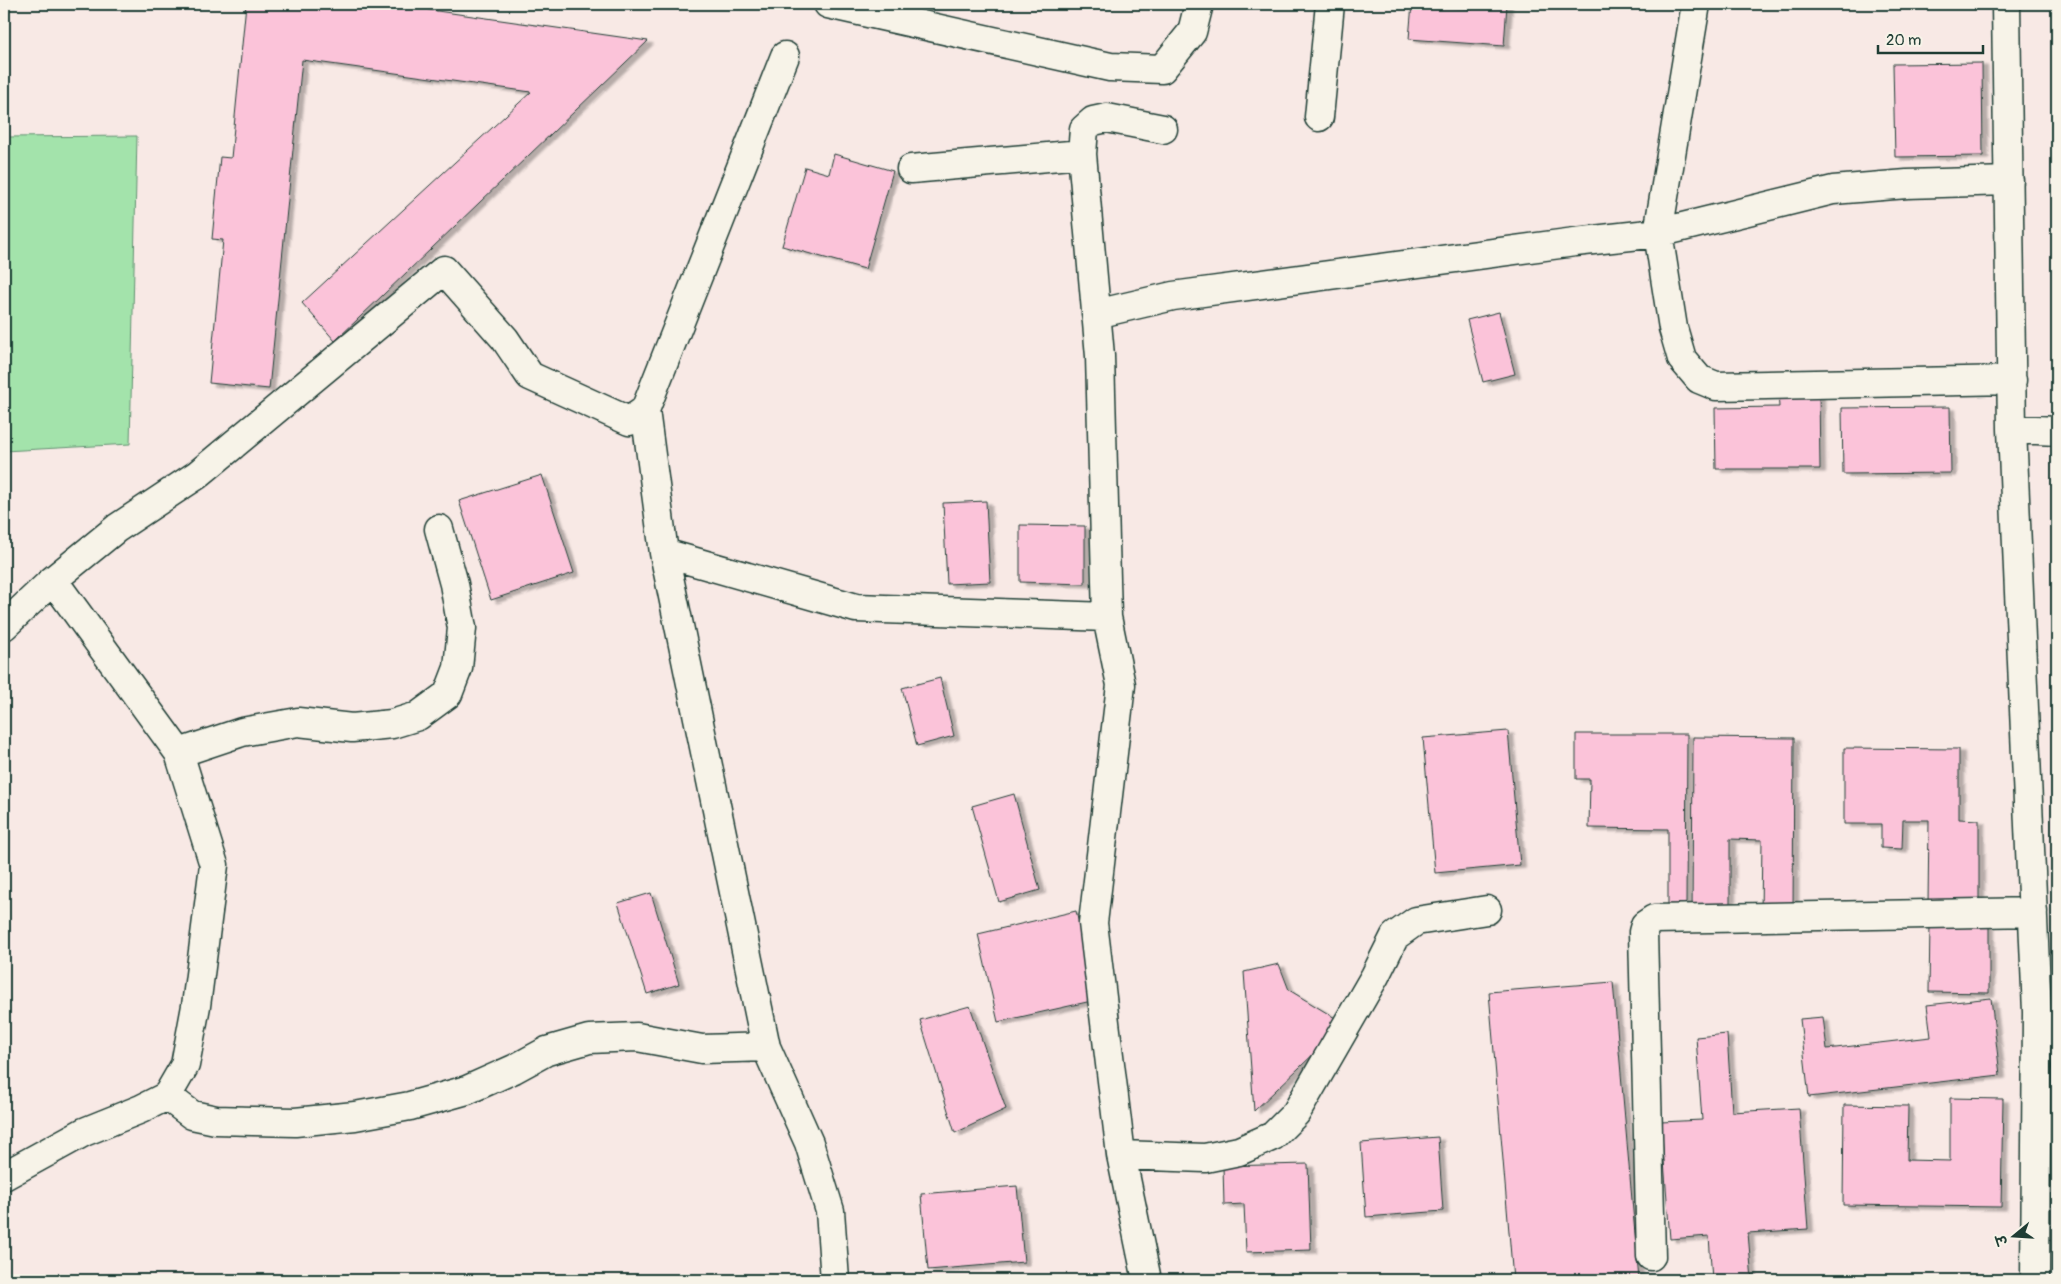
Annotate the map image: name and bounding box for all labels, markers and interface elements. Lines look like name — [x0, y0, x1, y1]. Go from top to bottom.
scale bar — [1878, 22, 1984, 54]
text: 20 m — [1886, 31, 1921, 50]
north arrow — [1988, 1212, 2038, 1262]
text: उ — [1992, 1231, 2012, 1249]

